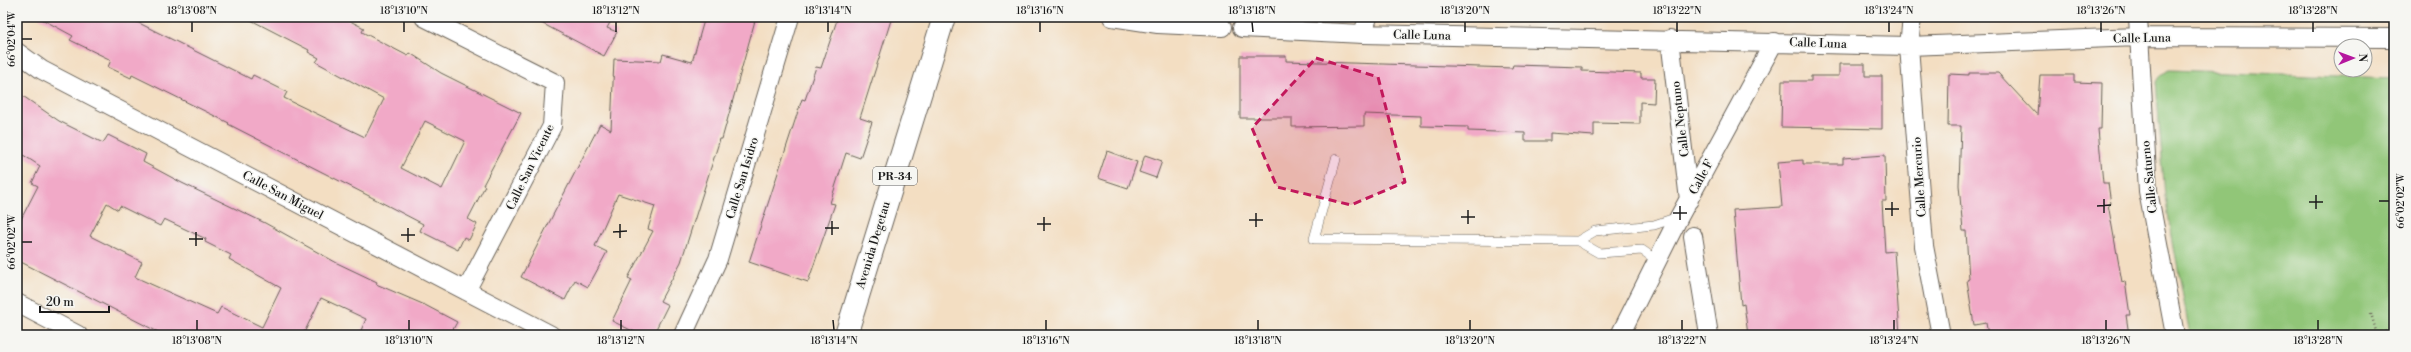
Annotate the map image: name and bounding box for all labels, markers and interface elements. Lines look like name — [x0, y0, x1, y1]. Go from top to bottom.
text: 18°13'08"N — [167, 5, 218, 17]
text: 18°13'10"N — [380, 5, 429, 17]
text: 18°13'12"N — [592, 5, 640, 17]
text: 18°13'14"N — [804, 5, 852, 17]
text: 18°13'16"N — [1016, 5, 1064, 17]
text: 18°13'18"N — [1228, 5, 1276, 17]
text: 18°13'20"N — [1440, 5, 1490, 17]
text: 18°13'22"N — [1653, 5, 1702, 17]
text: 18°13'24"N — [1864, 5, 1914, 17]
text: 18°13'26"N — [2076, 5, 2126, 17]
text: 18°13'28"N — [2288, 5, 2338, 17]
text: 66°02'04"W — [6, 10, 18, 67]
street label: Calle Luna — [1393, 27, 1452, 44]
street label: Calle Luna — [2113, 30, 2172, 47]
street label: Calle Luna — [1789, 35, 1848, 52]
north arrow — [2333, 38, 2373, 78]
text: N — [2355, 53, 2369, 63]
street label: Calle Neptuno — [1668, 80, 1693, 158]
street label: Calle San Vicente — [503, 122, 558, 213]
street label: Calle San Isidro — [723, 135, 762, 221]
street label: Calle Mercurio — [1909, 136, 1930, 218]
street label: Calle Saturno — [2138, 139, 2161, 214]
street label: Calle F — [1686, 157, 1717, 197]
road number: PR-34 — [873, 167, 917, 185]
street label: Calle San Miguel — [240, 168, 326, 223]
text: 66°02'02"W — [2395, 172, 2407, 229]
street label: Avenida Degetau — [853, 199, 894, 292]
text: 66°02'02"W — [6, 213, 18, 270]
scale bar — [40, 288, 109, 314]
text: 20 m — [46, 295, 74, 310]
text: 18°13'08"N — [172, 335, 223, 347]
text: 18°13'10"N — [385, 335, 434, 347]
text: 18°13'12"N — [597, 335, 645, 347]
text: 18°13'14"N — [810, 335, 858, 347]
text: 18°13'16"N — [1022, 335, 1070, 347]
text: 18°13'18"N — [1234, 335, 1282, 347]
text: 18°13'20"N — [1445, 335, 1495, 347]
text: 18°13'22"N — [1658, 335, 1707, 347]
text: 18°13'24"N — [1869, 335, 1919, 347]
text: 18°13'26"N — [2081, 335, 2131, 347]
text: 18°13'28"N — [2293, 335, 2343, 347]

